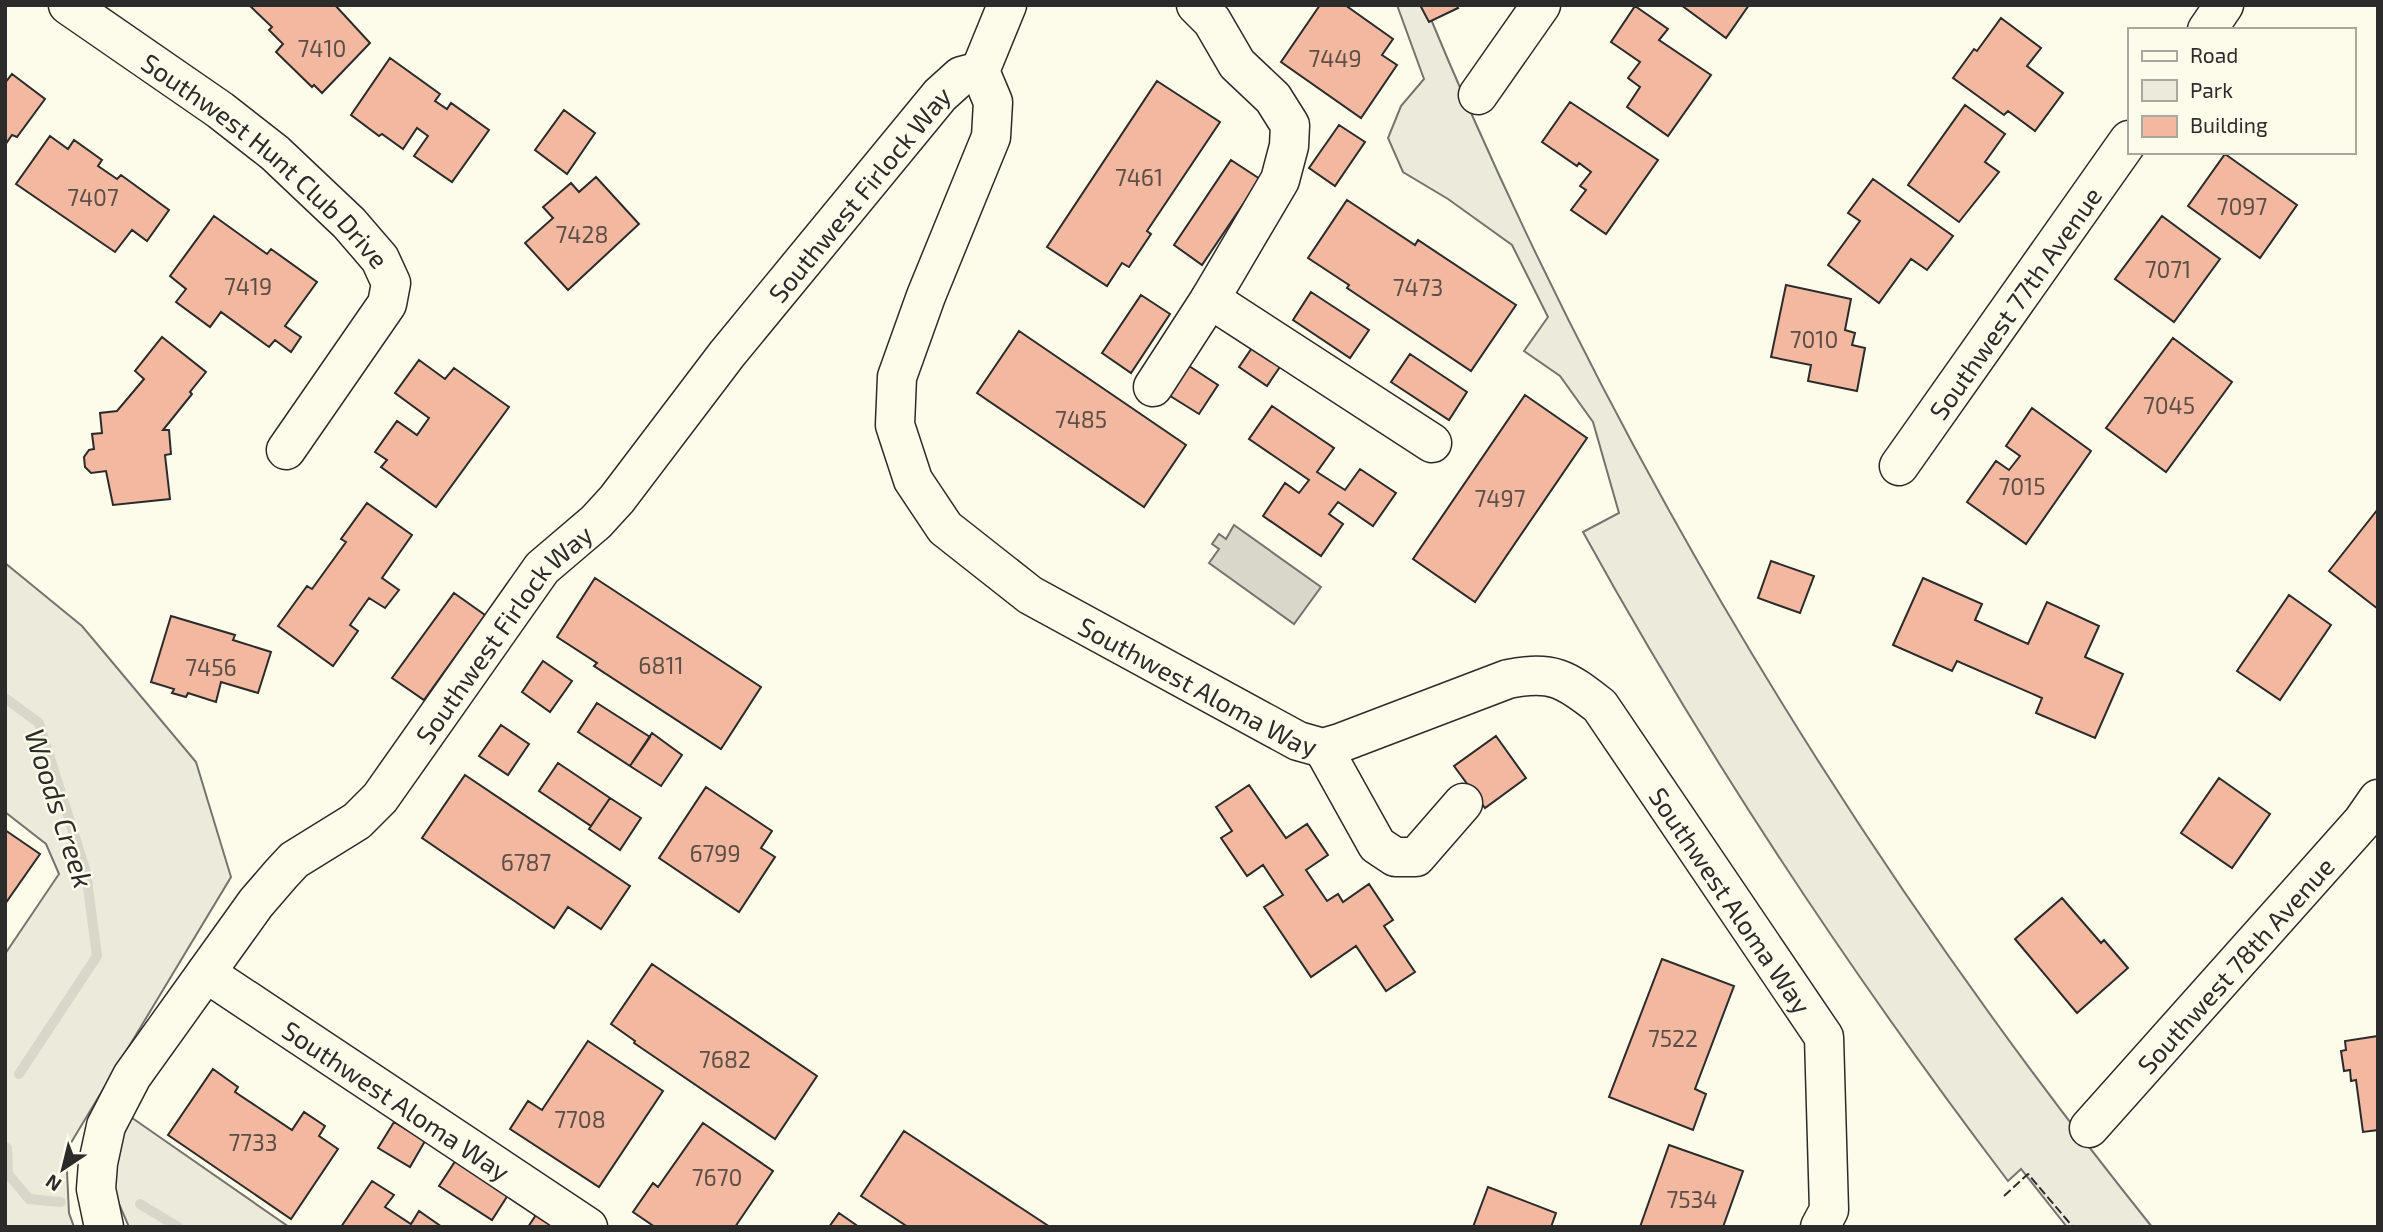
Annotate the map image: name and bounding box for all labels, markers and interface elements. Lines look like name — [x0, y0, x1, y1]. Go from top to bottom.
legend — [2128, 28, 2355, 154]
house number: 7410 — [298, 34, 346, 62]
text: Road — [2190, 42, 2238, 67]
house number: 7449 — [1308, 44, 1362, 72]
street label: Southwest Hunt Club Drive — [136, 46, 396, 274]
text: Park — [2190, 77, 2233, 102]
street label: Southwest Firlock Way — [761, 78, 956, 308]
text: Building — [2190, 112, 2268, 137]
house number: 7461 — [1115, 163, 1163, 191]
street label: Southwest 77th Avenue — [1922, 180, 2107, 425]
house number: 7407 — [67, 183, 119, 211]
house number: 7097 — [2217, 192, 2268, 220]
house number: 7428 — [556, 220, 608, 248]
house number: 7071 — [2145, 255, 2191, 283]
house number: 7419 — [224, 272, 272, 300]
house number: 7473 — [1393, 273, 1443, 301]
house number: 7010 — [1790, 325, 1838, 353]
house number: 7045 — [2143, 391, 2195, 419]
house number: 7485 — [1055, 405, 1107, 433]
house number: 7015 — [1998, 472, 2046, 500]
house number: 7497 — [1475, 484, 1526, 512]
street label: Southwest Firlock Way — [408, 517, 598, 749]
street label: Southwest Aloma Way — [1074, 609, 1321, 761]
house number: 6811 — [638, 651, 684, 679]
house number: 7456 — [185, 653, 237, 681]
water label: Woods Creek — [18, 724, 102, 892]
street label: Southwest Aloma Way — [1644, 781, 1819, 1019]
house number: 6799 — [689, 839, 741, 867]
house number: 6787 — [501, 848, 552, 876]
street label: Southwest 78th Avenue — [2130, 850, 2340, 1079]
street label: Southwest Aloma Way — [277, 1013, 516, 1187]
house number: 7522 — [1648, 1024, 1698, 1052]
house number: 7682 — [699, 1045, 751, 1073]
house number: 7708 — [554, 1105, 606, 1133]
house number: 7733 — [228, 1128, 278, 1156]
north arrow — [28, 1134, 98, 1204]
house number: 7670 — [692, 1163, 742, 1191]
text: N — [41, 1170, 65, 1197]
house number: 7534 — [1666, 1185, 1718, 1213]

